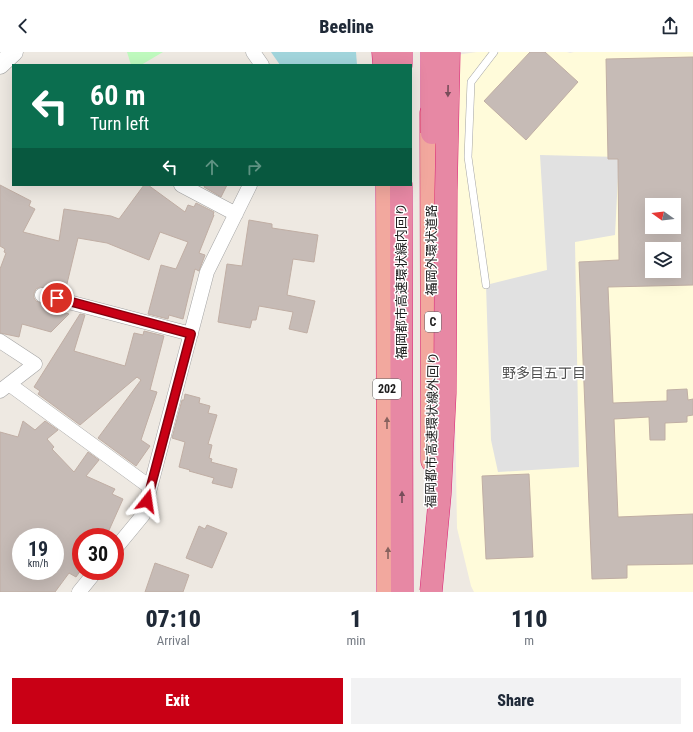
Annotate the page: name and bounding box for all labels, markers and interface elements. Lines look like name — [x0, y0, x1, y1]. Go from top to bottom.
icon: back — [12, 15, 34, 37]
icon: share — [659, 15, 681, 37]
text: Beeline — [319, 16, 374, 37]
text: 60 m — [90, 79, 146, 112]
icon: left — [24, 80, 76, 132]
one-way arrow — [445, 85, 451, 98]
text: Turn left — [90, 113, 149, 134]
icon: left — [159, 156, 181, 178]
icon: ahead — [201, 156, 223, 178]
icon: right — [243, 156, 265, 178]
north arrow — [645, 198, 681, 234]
map controls — [645, 198, 681, 278]
street label: 福岡都市高速環状線内回り — [394, 203, 409, 359]
street label: 福岡外環状道路 — [424, 204, 439, 296]
button: layers — [645, 242, 681, 278]
pin — [40, 281, 74, 315]
icon: arrive — [46, 287, 68, 309]
road number: C — [425, 312, 441, 332]
street label: 福岡都市高速環状線外回り — [423, 352, 441, 508]
district label: 野多目五丁目 — [502, 365, 586, 381]
road number: 202 — [373, 379, 401, 399]
one-way arrow — [384, 416, 390, 429]
position arrow — [126, 480, 168, 522]
one-way arrow — [399, 490, 405, 503]
speed limit sign: 30 — [72, 528, 124, 580]
text: 19 — [28, 537, 48, 561]
one-way arrow — [385, 546, 391, 559]
text: km/h — [28, 558, 48, 569]
text: 07:10 — [145, 605, 201, 633]
text: 1 — [350, 605, 362, 633]
text: 110 — [511, 605, 548, 633]
text: Arrival — [157, 633, 190, 648]
text: min — [346, 633, 366, 648]
text: m — [524, 633, 534, 648]
button: Exit — [12, 678, 343, 724]
button: Share — [351, 678, 681, 724]

